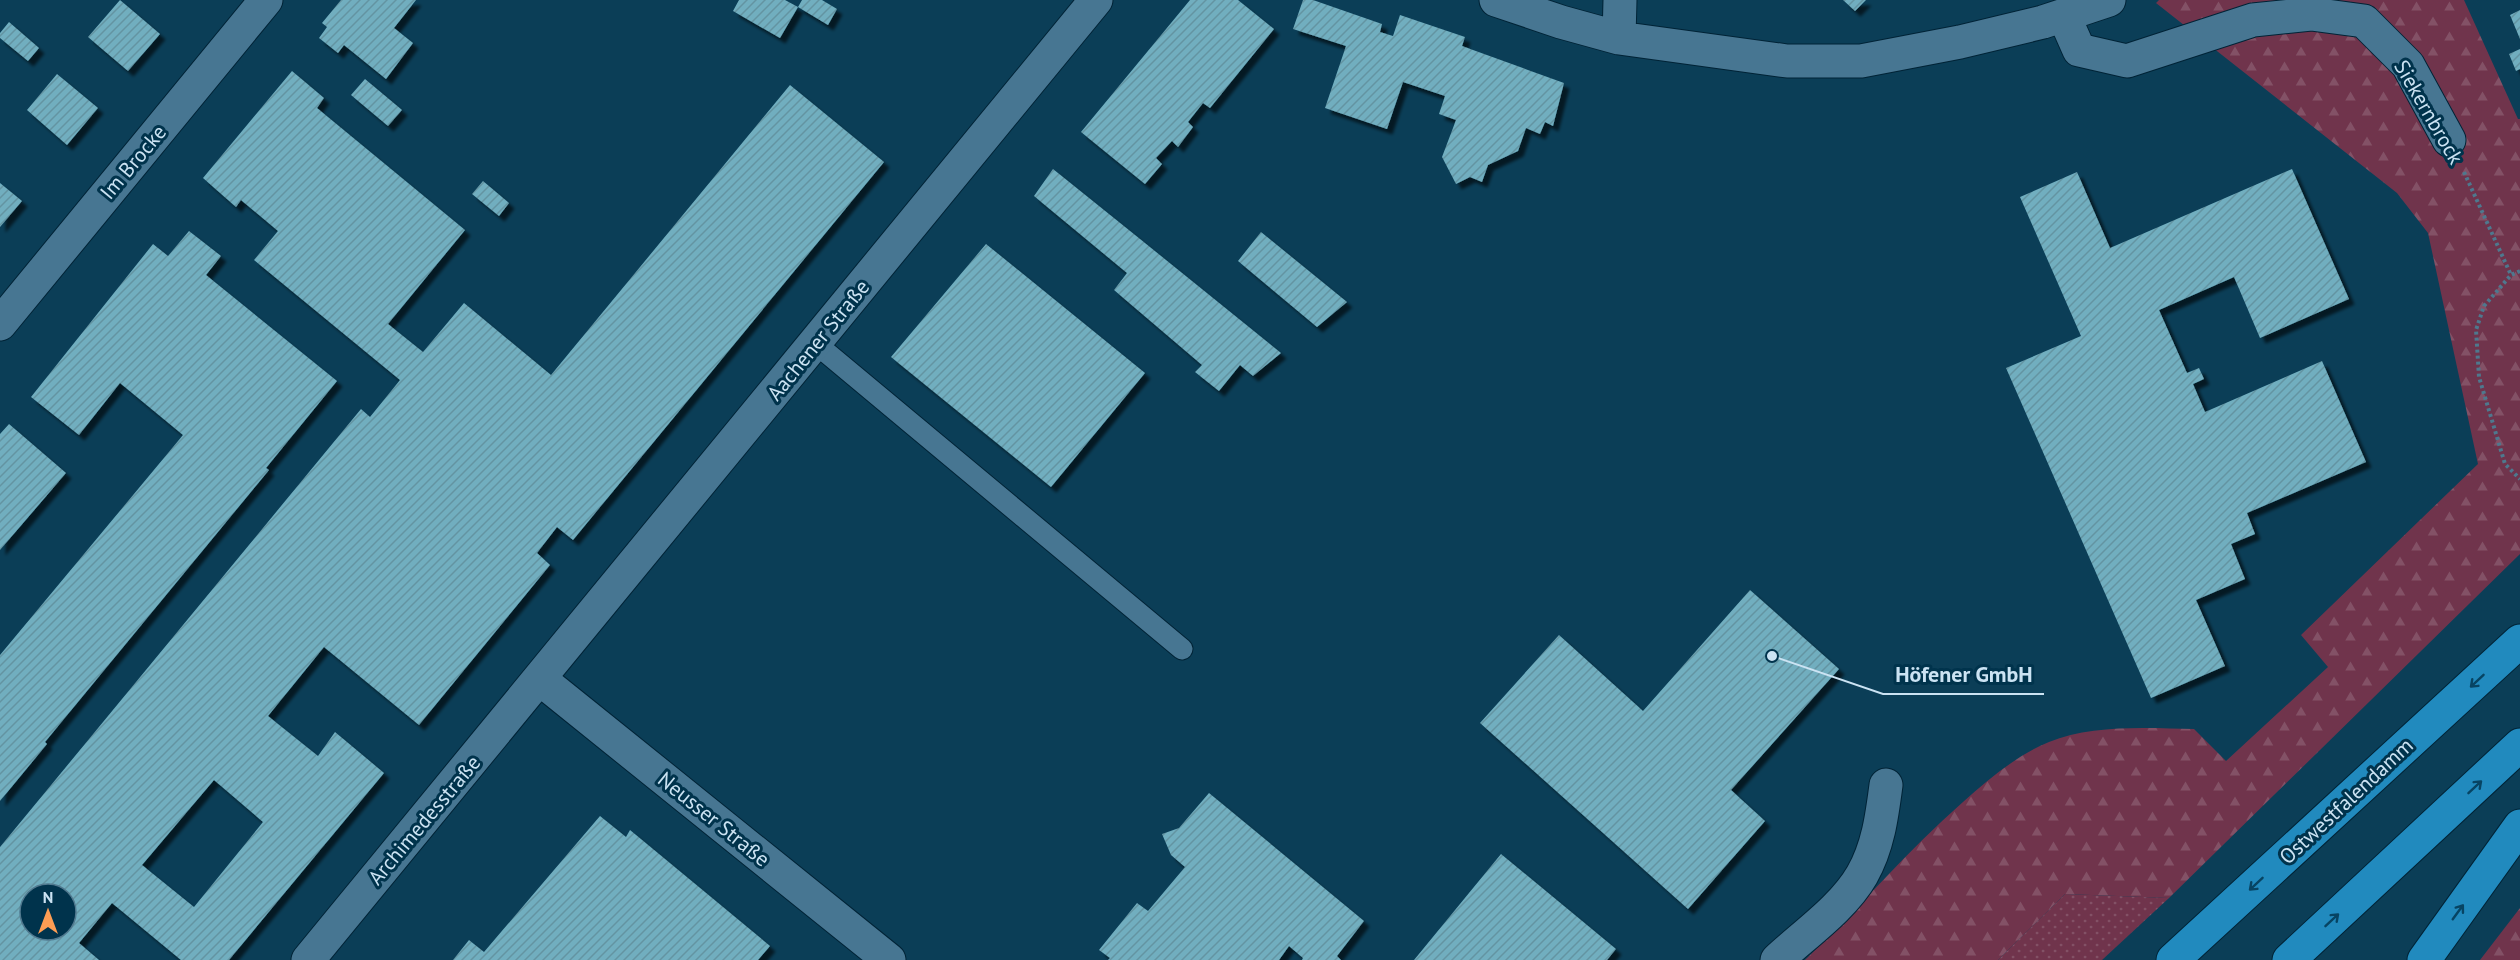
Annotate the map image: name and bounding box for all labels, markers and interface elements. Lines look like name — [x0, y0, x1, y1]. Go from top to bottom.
street label: Siekernbrock — [2388, 55, 2470, 169]
street label: Im Brocke — [94, 119, 172, 205]
street label: Aachener Straße — [761, 274, 875, 406]
callout: Höfener GmbH — [1883, 654, 2044, 694]
text: Höfener GmbH — [1895, 660, 2033, 688]
one-way arrow — [2470, 674, 2485, 688]
street label: Ostwestfalendamm — [2273, 732, 2419, 870]
street label: Archimedesstraße — [362, 750, 486, 890]
street label: Neusser Straße — [653, 766, 775, 872]
one-way arrow — [2467, 781, 2482, 795]
one-way arrow — [2249, 876, 2264, 890]
north arrow — [18, 882, 78, 942]
text: N — [43, 887, 53, 907]
one-way arrow — [2452, 905, 2464, 921]
one-way arrow — [2325, 913, 2340, 927]

